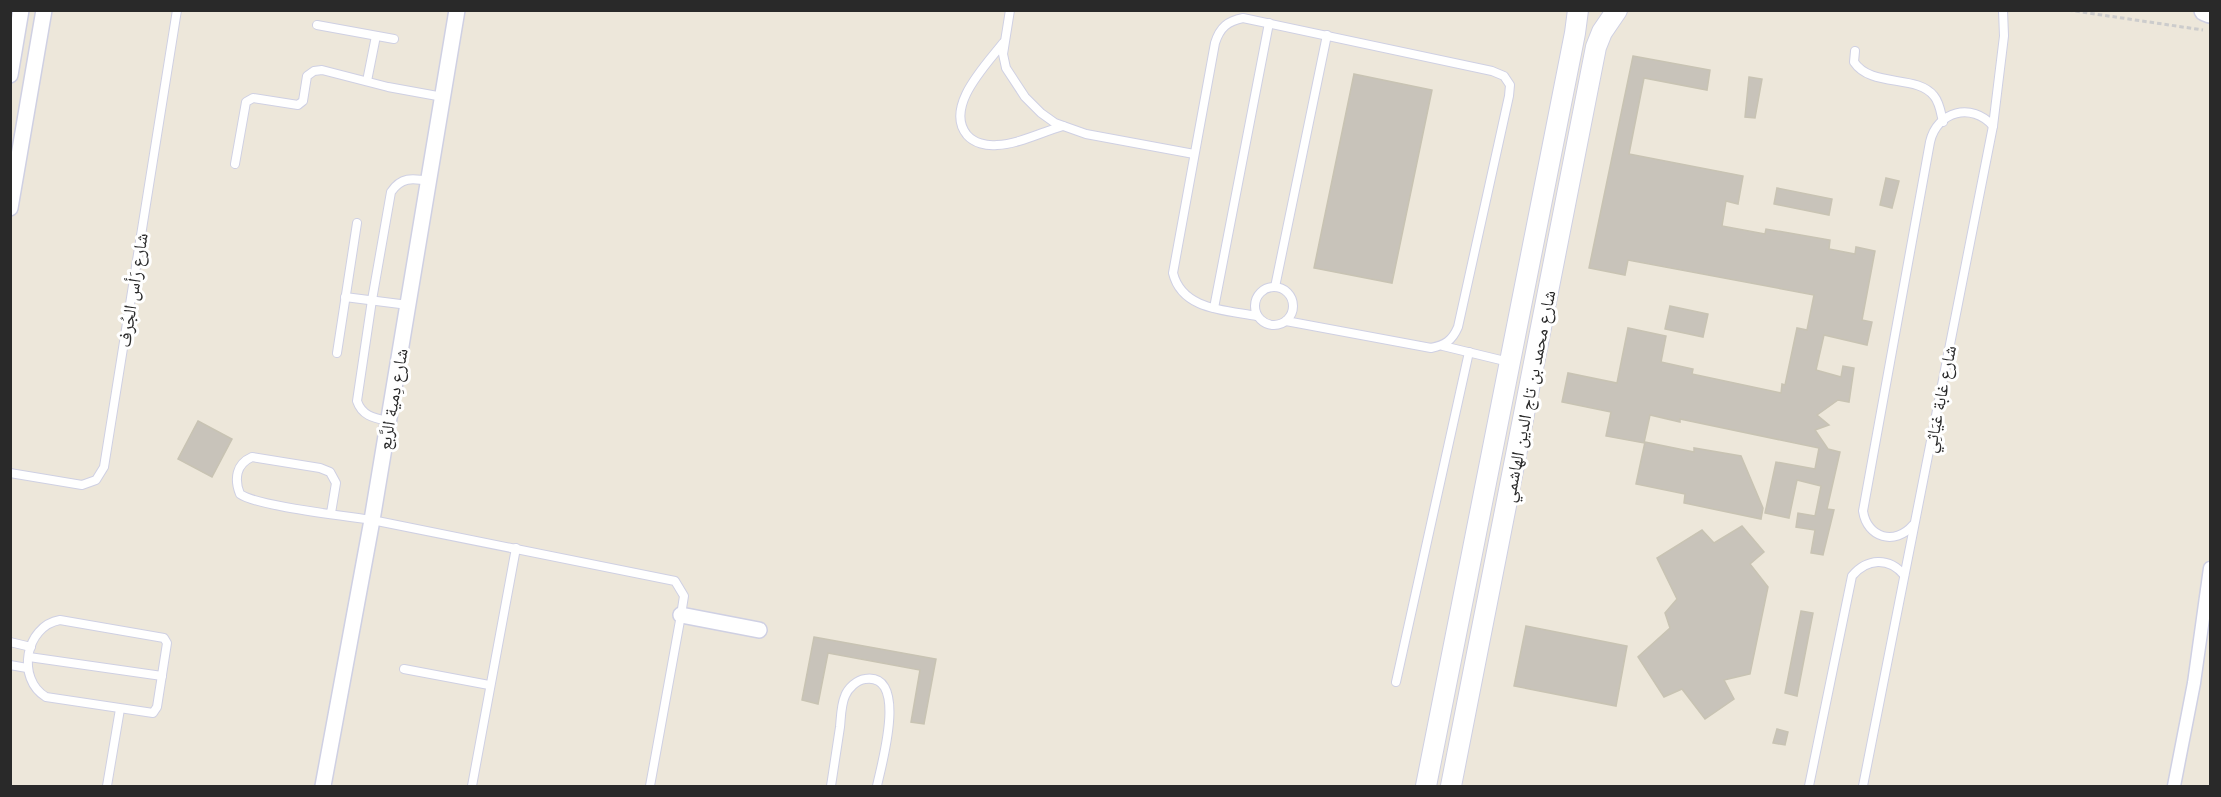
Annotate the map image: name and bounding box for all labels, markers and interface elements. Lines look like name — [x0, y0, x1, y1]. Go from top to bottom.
street label: شارع رَأس الجُرف — [112, 231, 153, 349]
street label: شارع محمد بن تاج الدين الهاشمي — [1497, 288, 1564, 505]
street label: شارع غابة غيَاثِي — [1918, 343, 1965, 455]
street label: شارع دِمية الرَّبع — [372, 347, 414, 452]

